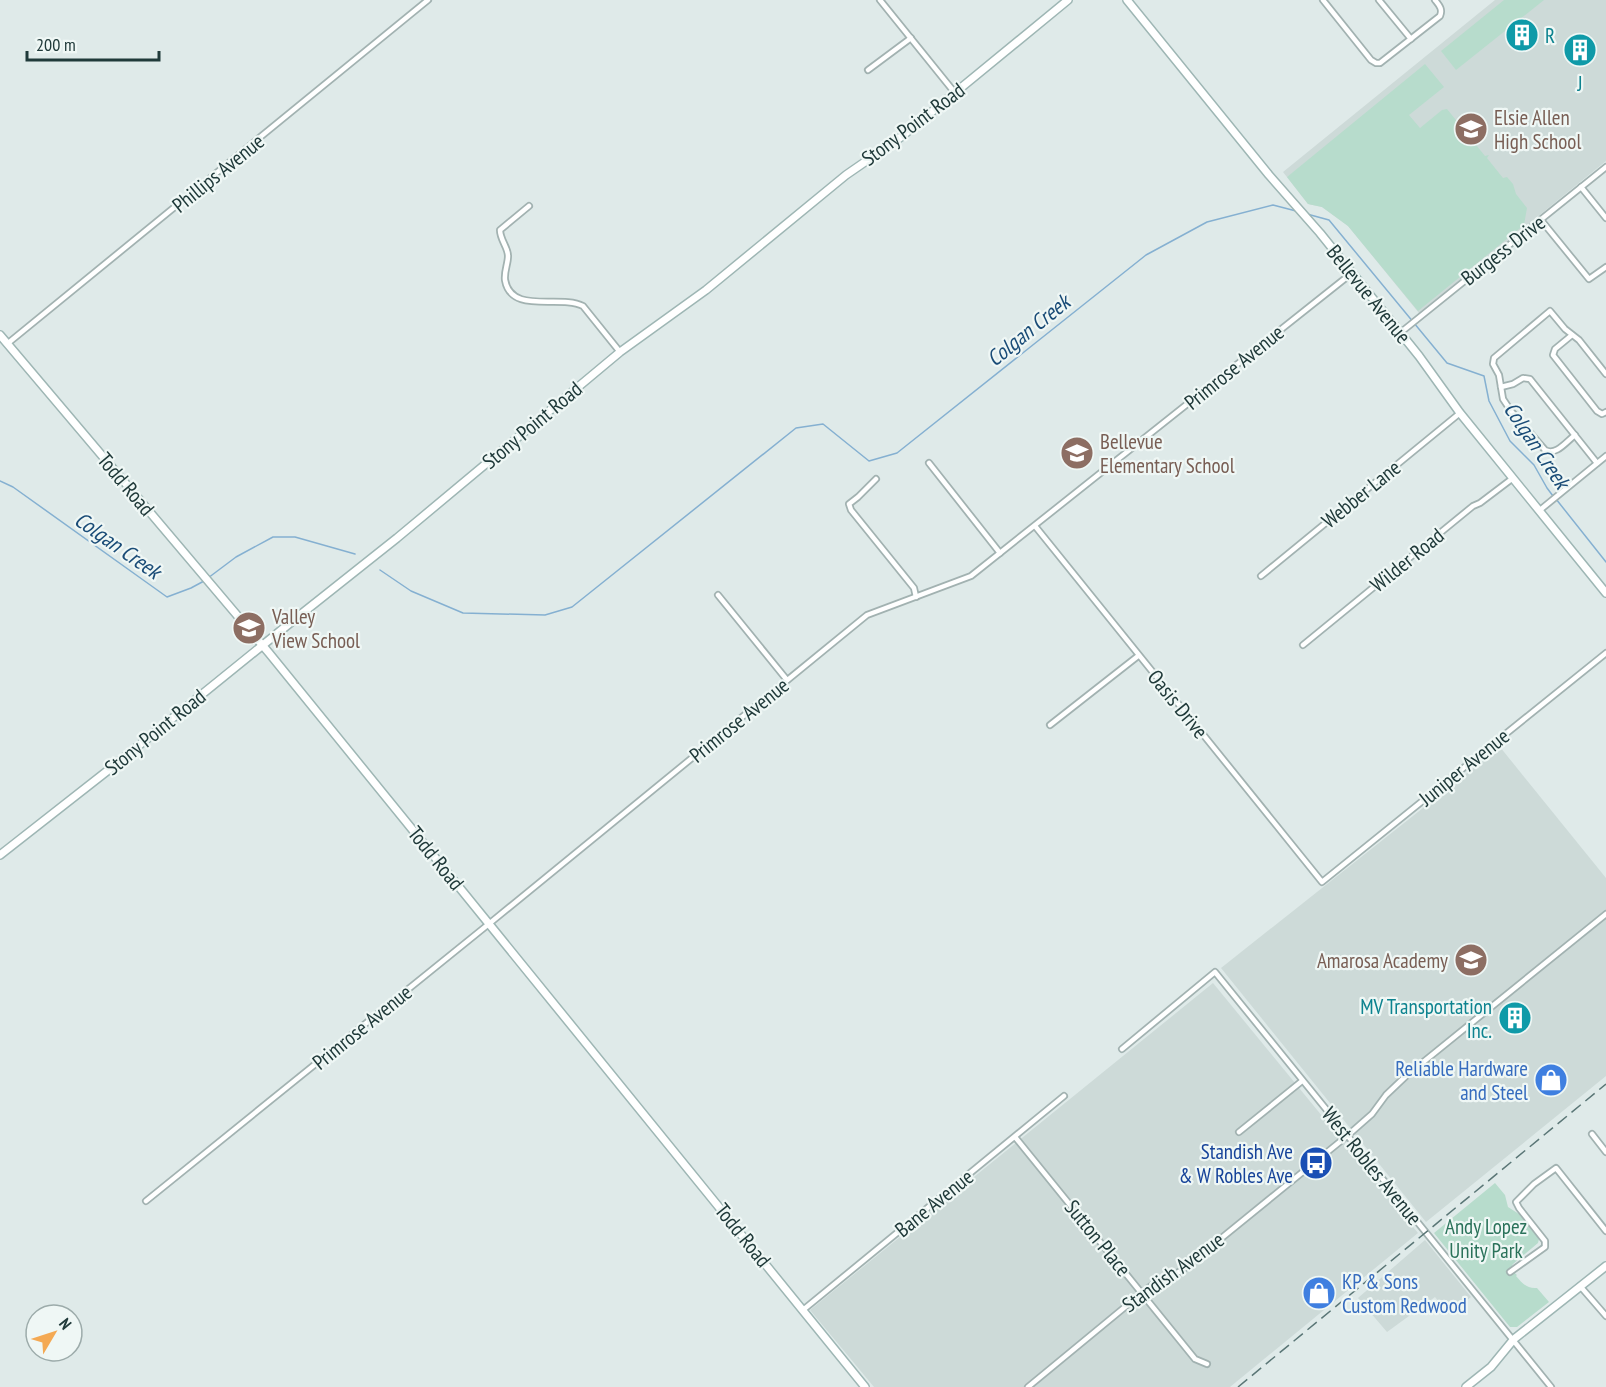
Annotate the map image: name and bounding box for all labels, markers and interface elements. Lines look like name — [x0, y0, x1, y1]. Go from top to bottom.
building icon: R — [1504, 17, 1540, 53]
place label: R — [1545, 22, 1555, 49]
scale bar — [27, 24, 159, 62]
building icon: J — [1562, 32, 1598, 68]
text: 200 m — [36, 33, 76, 56]
place label: J — [1576, 70, 1583, 97]
street label: Stony Point Road — [856, 76, 970, 172]
place label: Elsie Allen High School — [1494, 104, 1581, 155]
school or university icon: Elsie Allen High School — [1453, 111, 1489, 147]
street label: Phillips Avenue — [166, 128, 270, 218]
street label: Burgess Drive — [1456, 209, 1550, 291]
street label: Bellevue Avenue — [1321, 239, 1417, 349]
water label: Colgan Creek — [981, 286, 1077, 372]
street label: Primrose Avenue — [1179, 319, 1289, 415]
street label: Stony Point Road — [476, 375, 588, 475]
water label: Colgan Creek — [1498, 396, 1578, 496]
place label: Bellevue Elementary School — [1100, 428, 1235, 479]
school or university icon: Bellevue Elementary School — [1059, 435, 1095, 471]
street label: Todd Road — [92, 447, 160, 521]
street label: Webber Lane — [1316, 454, 1406, 534]
water label: Colgan Creek — [69, 505, 169, 586]
street label: Wilder Road — [1365, 522, 1449, 598]
place label: Valley View School — [271, 603, 360, 654]
school or university icon: Valley View School — [231, 610, 267, 646]
street label: Oasis Drive — [1142, 664, 1214, 744]
street label: Primrose Avenue — [684, 672, 794, 768]
street label: Stony Point Road — [99, 683, 211, 781]
street label: Juniper Avenue — [1413, 722, 1515, 812]
street label: Todd Road — [402, 820, 470, 896]
school or university icon: Amarosa Academy — [1453, 942, 1489, 978]
place label: Amarosa Academy — [1317, 947, 1448, 974]
street label: Primrose Avenue — [307, 979, 417, 1075]
place label: MV Transportation Inc. — [1360, 993, 1492, 1044]
building icon: MV Transportation Inc. — [1497, 1000, 1533, 1036]
place label: Reliable Hardware and Steel — [1395, 1055, 1528, 1106]
shop icon: Reliable Hardware and Steel — [1533, 1062, 1569, 1098]
street label: West Robles Avenue — [1316, 1101, 1428, 1231]
place label: Standish Ave & W Robles Ave — [1179, 1138, 1293, 1189]
bus stop icon: Standish Ave & W Robles Ave — [1298, 1145, 1334, 1181]
street label: Bane Avenue — [889, 1163, 979, 1243]
street label: Sutton Place — [1059, 1194, 1137, 1282]
street label: Todd Road — [709, 1197, 777, 1273]
park label: Andy Lopez Unity Park — [1445, 1213, 1527, 1264]
street label: Standish Avenue — [1117, 1226, 1229, 1318]
place label: KP & Sons Custom Redwood — [1342, 1268, 1467, 1319]
shop icon: KP & Sons Custom Redwood — [1301, 1275, 1337, 1311]
north arrow — [24, 1303, 84, 1363]
text: N — [55, 1314, 76, 1333]

